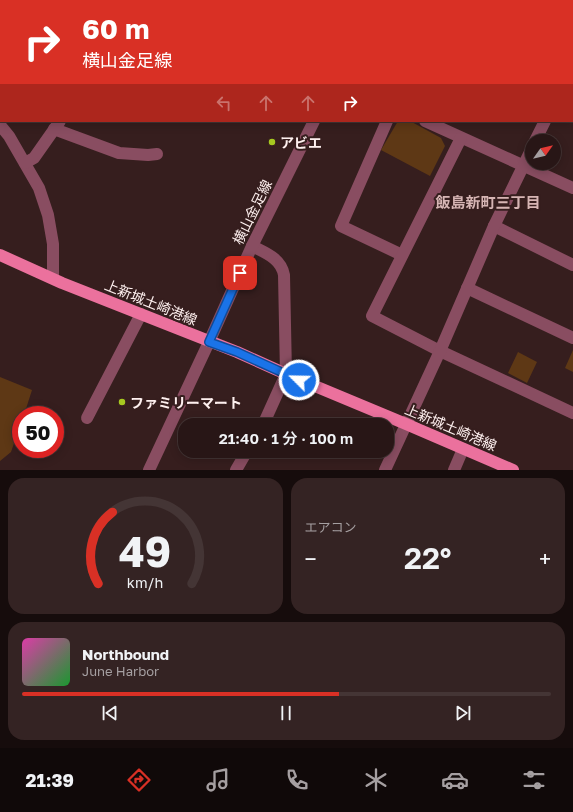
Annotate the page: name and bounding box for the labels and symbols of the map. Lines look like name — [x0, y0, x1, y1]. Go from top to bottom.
place label: アビエ — [280, 134, 322, 151]
north arrow — [525, 134, 561, 170]
marker: アビエ — [267, 137, 277, 147]
street label: 横山金足線 — [229, 177, 275, 247]
district label: 飯島新町三丁目 — [435, 193, 541, 211]
pin — [223, 256, 257, 290]
street label: 上新城土崎港線 — [102, 276, 200, 328]
position arrow — [278, 359, 320, 401]
place label: ファミリーマート — [130, 394, 242, 411]
marker: ファミリーマート — [117, 397, 127, 407]
street label: 上新城土崎港線 — [403, 400, 499, 454]
speed limit sign: 50 — [12, 406, 64, 458]

